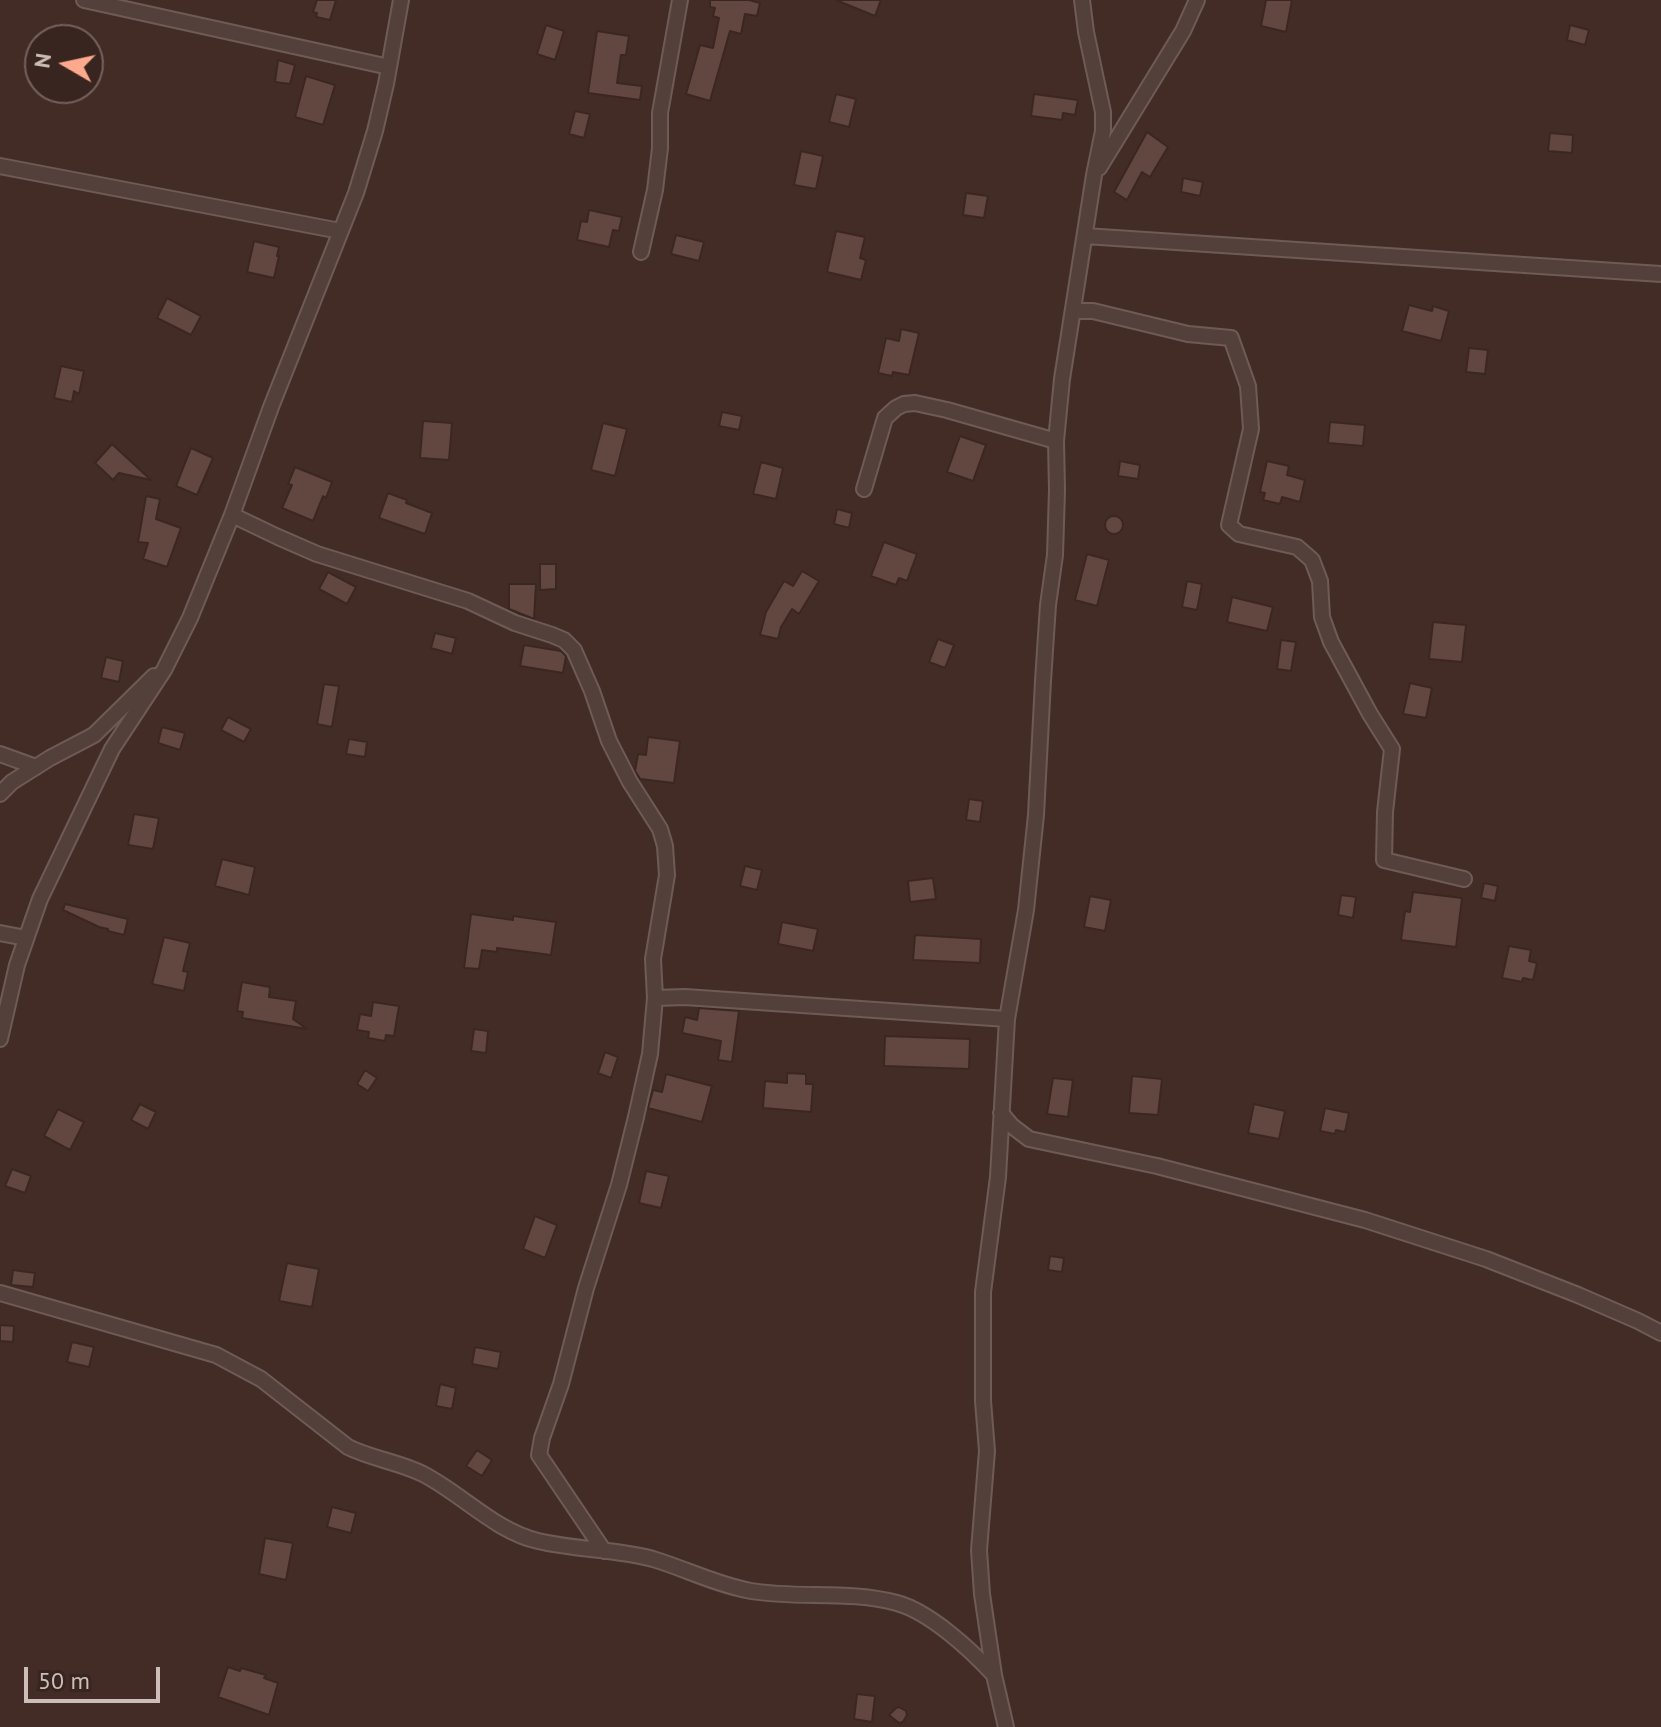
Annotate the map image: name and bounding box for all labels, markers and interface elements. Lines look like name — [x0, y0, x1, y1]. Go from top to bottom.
north arrow — [24, 24, 104, 104]
text: N — [27, 51, 57, 70]
scale bar — [28, 1651, 164, 1701]
text: 50 m — [38, 1665, 90, 1696]

